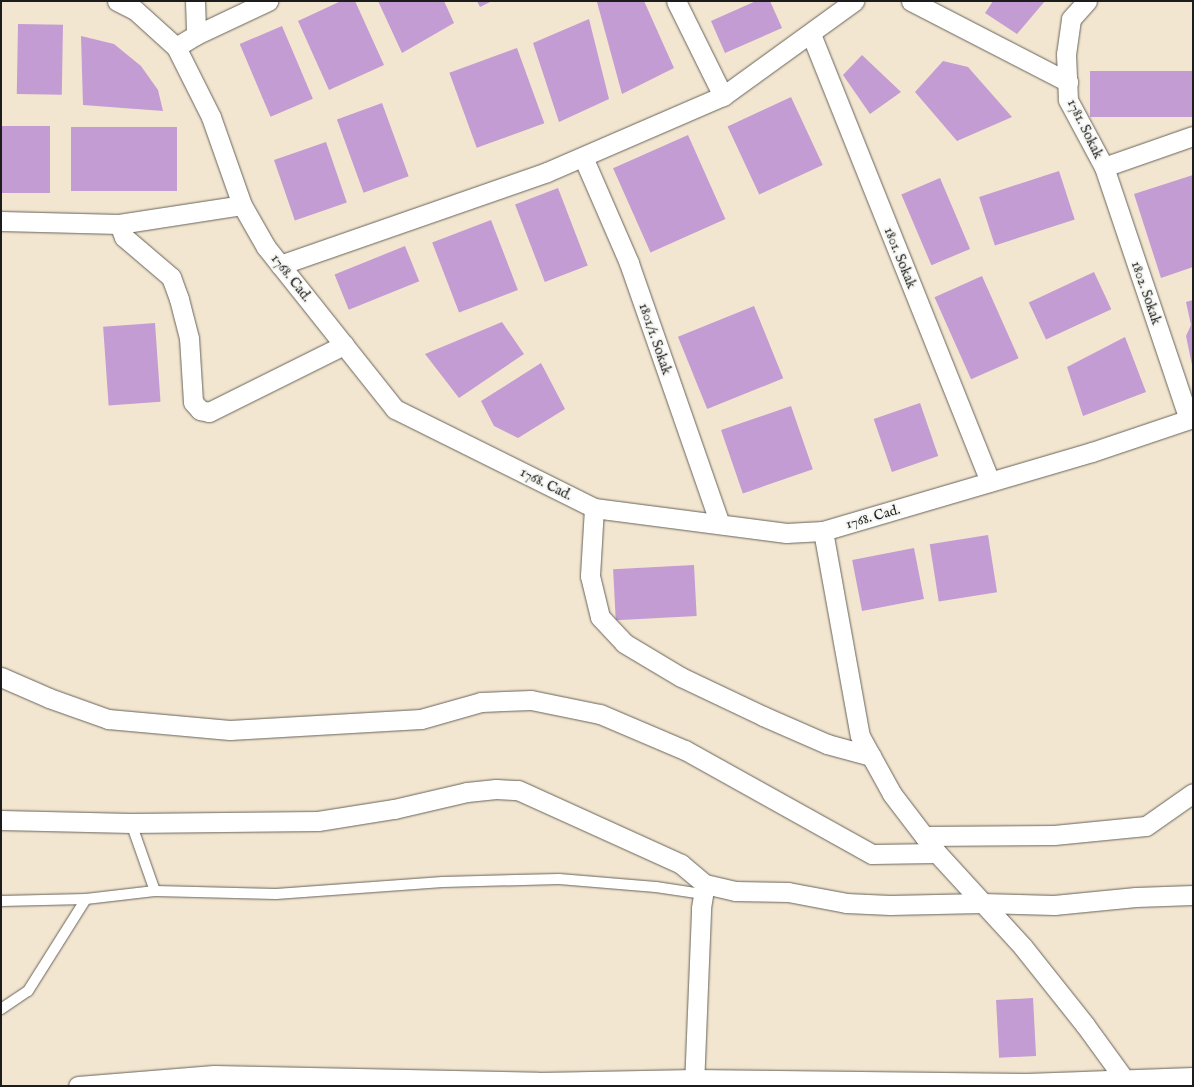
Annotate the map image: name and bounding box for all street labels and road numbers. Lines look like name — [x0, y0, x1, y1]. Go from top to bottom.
street label: 1781. Sokak — [1063, 96, 1107, 162]
street label: 1801. Sokak — [880, 225, 920, 291]
street label: 1768. Cad. — [267, 251, 315, 305]
street label: 1802. Sokak — [1127, 259, 1165, 327]
street label: 1801/1. Sokak — [635, 301, 675, 377]
street label: 1768. Cad. — [517, 464, 575, 504]
street label: 1768. Cad. — [844, 501, 902, 533]

